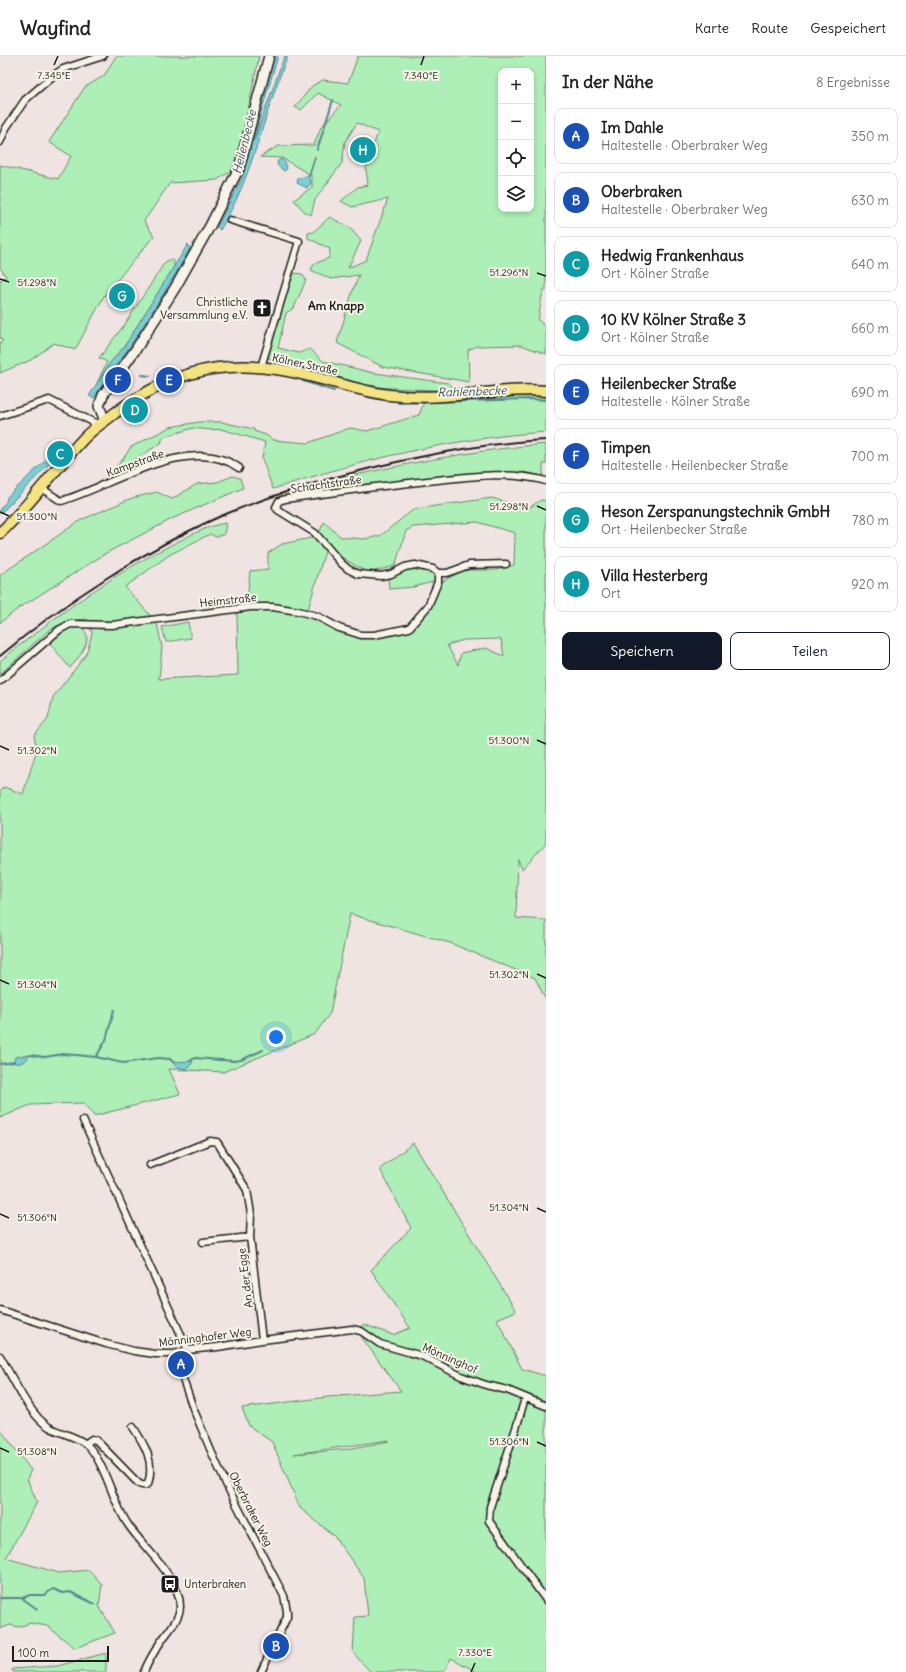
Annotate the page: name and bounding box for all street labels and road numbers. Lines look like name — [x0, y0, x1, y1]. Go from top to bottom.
street label: Kölner Straße — [271, 350, 339, 378]
street label: Kampstraße — [104, 446, 166, 480]
street label: Schachtstraße — [290, 472, 362, 496]
street label: Heimstraße — [199, 590, 257, 610]
street label: An der Egge — [234, 1247, 256, 1309]
street label: Mönninghofer Weg — [158, 1324, 252, 1350]
street label: Mönninghof — [420, 1340, 480, 1377]
street label: Oberbraker Weg — [226, 1469, 276, 1549]

